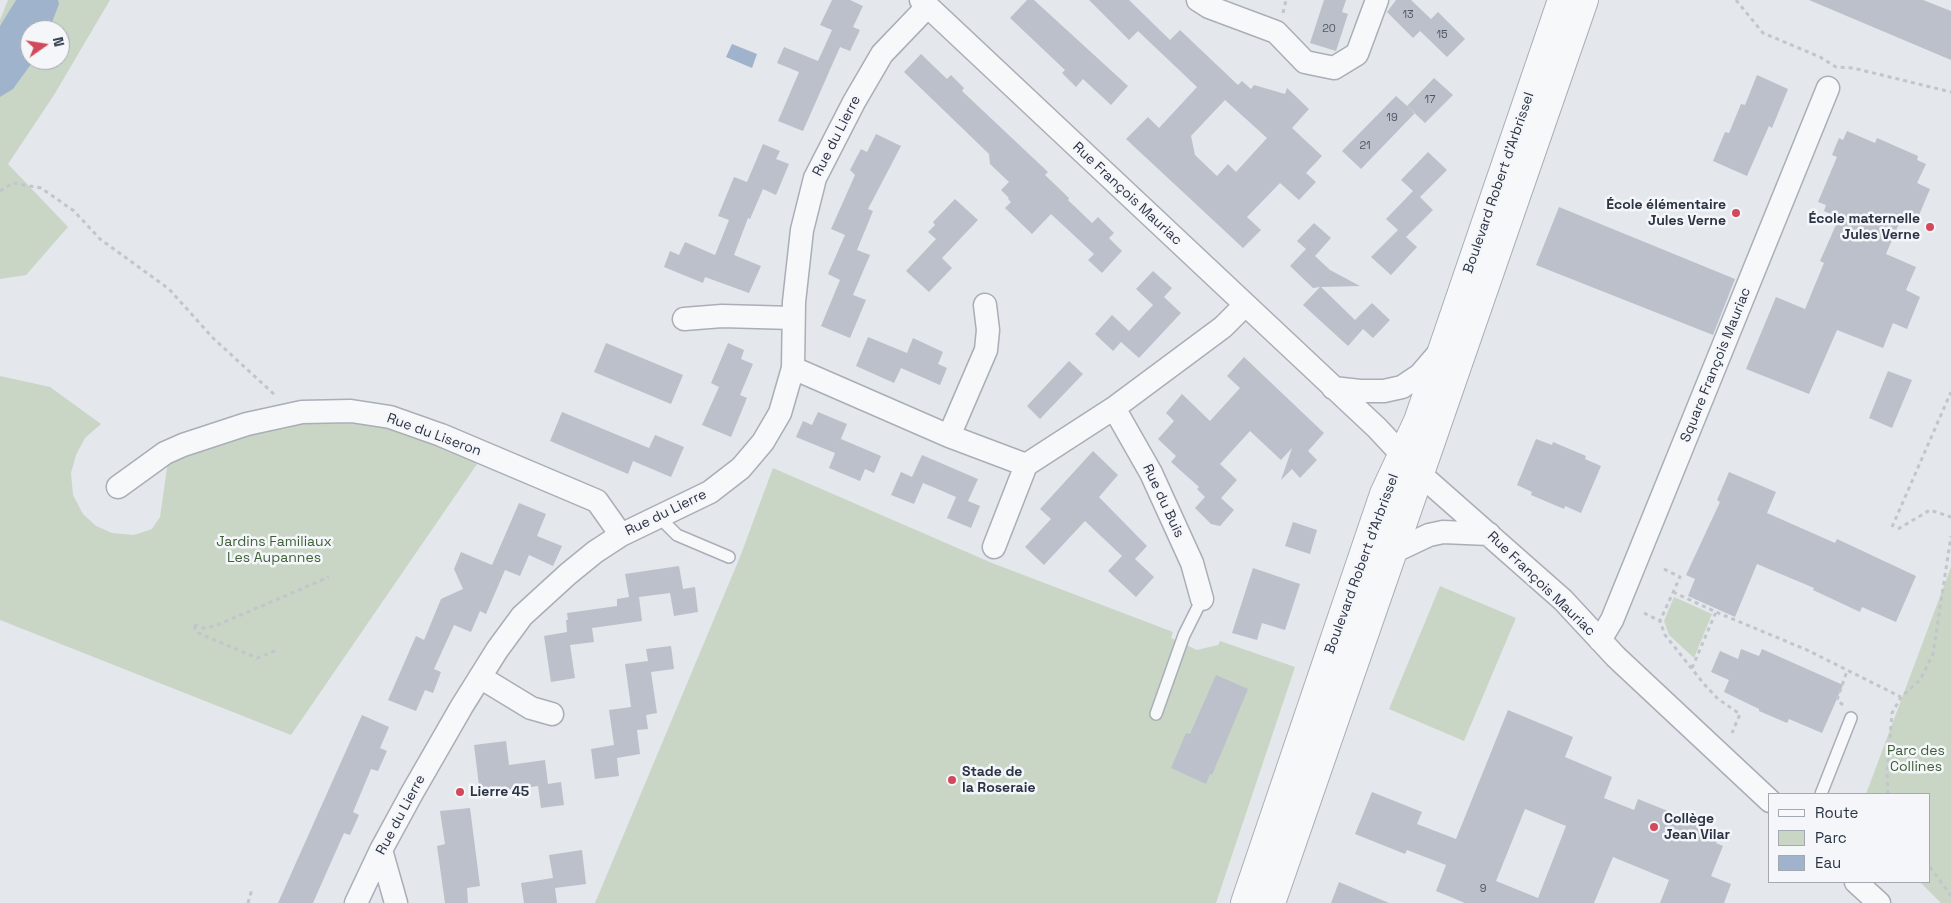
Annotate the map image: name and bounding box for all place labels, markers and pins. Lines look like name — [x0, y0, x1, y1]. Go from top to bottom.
place label: École élémentaire Jules Verne — [1606, 197, 1726, 230]
marker: École élémentaire Jules Verne — [1730, 207, 1742, 219]
place label: École maternelle Jules Verne — [1809, 211, 1920, 243]
marker: École maternelle Jules Verne — [1924, 221, 1936, 233]
place label: Stade de la Roseraie — [962, 764, 1035, 796]
marker: Stade de la Roseraie — [946, 774, 958, 786]
place label: Lierre 45 — [470, 784, 529, 800]
marker: Lierre 45 — [454, 786, 466, 798]
place label: Collège Jean Vilar — [1664, 811, 1730, 844]
marker: Collège Jean Vilar — [1648, 821, 1660, 833]

